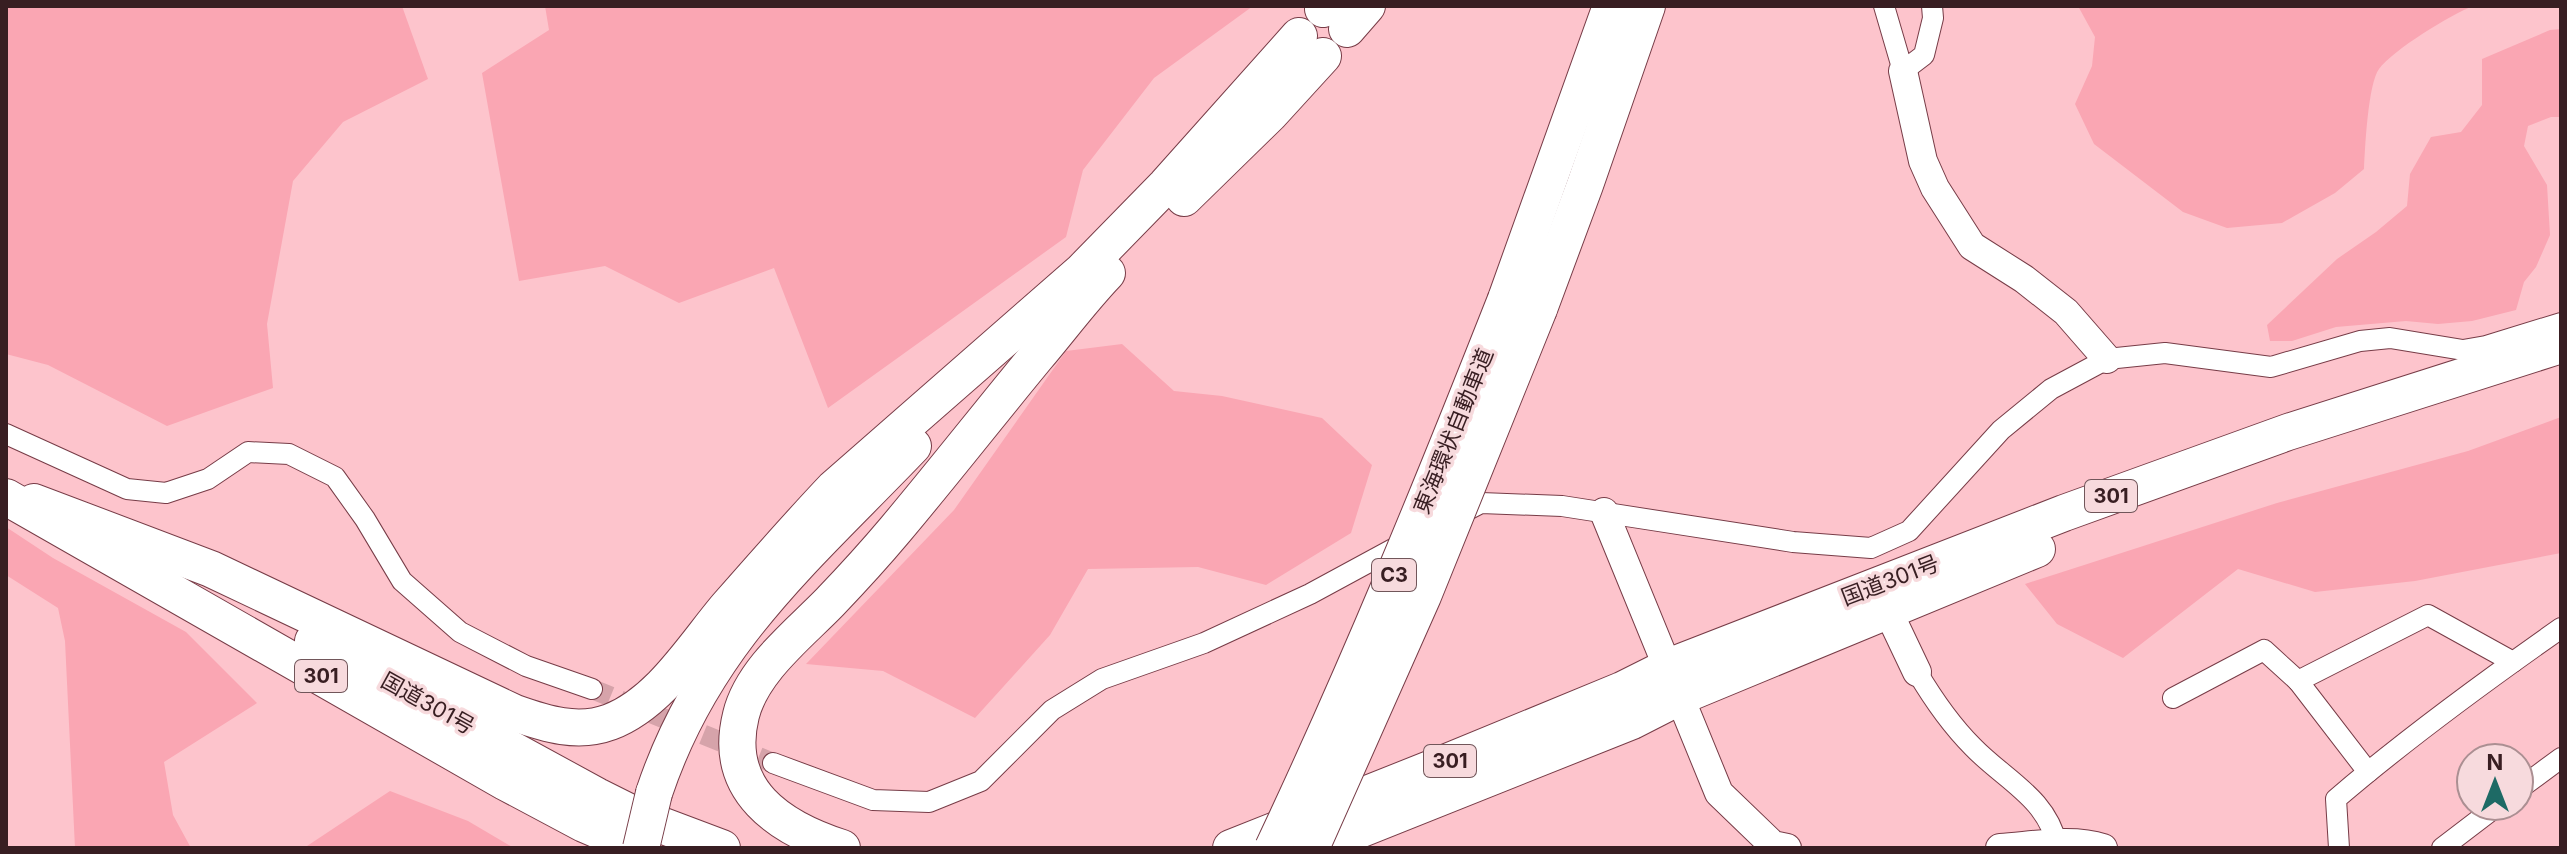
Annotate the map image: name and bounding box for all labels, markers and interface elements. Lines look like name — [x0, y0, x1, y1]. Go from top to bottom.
street label: 東海環状自動車道 — [1408, 345, 1498, 517]
road number: 301 — [2085, 480, 2137, 512]
street label: 国道301号 — [1838, 550, 1942, 610]
road number: C3 — [1372, 559, 1416, 591]
road number: 301 — [295, 660, 347, 692]
street label: 国道301号 — [377, 667, 479, 739]
north arrow — [2455, 742, 2535, 822]
road number: 301 — [1424, 745, 1476, 777]
text: N — [2487, 749, 2503, 775]

